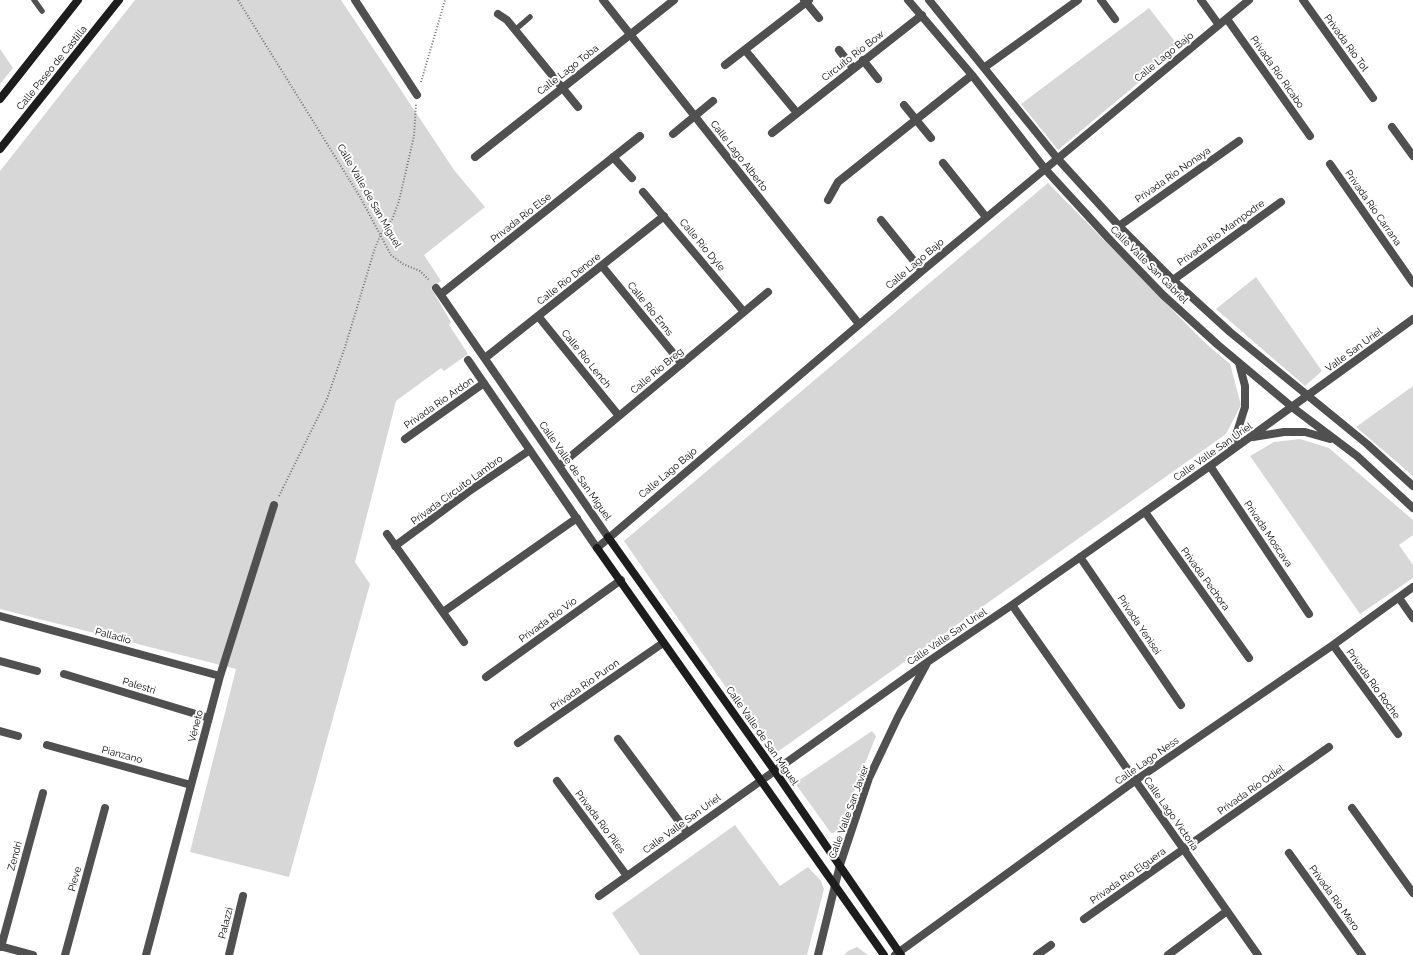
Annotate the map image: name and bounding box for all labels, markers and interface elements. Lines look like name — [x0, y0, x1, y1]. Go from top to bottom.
street label: Privada Río Tol — [1321, 12, 1371, 74]
street label: Calle Paseo de Castilla — [14, 23, 90, 113]
street label: Circuito Río Bow — [820, 28, 886, 84]
street label: Calle Lago Bajo — [1132, 30, 1196, 84]
street label: Privada Río Ricabo — [1248, 33, 1306, 111]
street label: Calle Lago Toba — [535, 42, 601, 98]
street label: Calle Lago Alberto — [708, 118, 770, 194]
street label: Calle Valle de San Miguel — [334, 142, 404, 250]
street label: Privada Río Nonaya — [1133, 144, 1213, 206]
street label: Privada Río Carrana — [1342, 168, 1404, 248]
street label: Privada Río Else — [488, 191, 554, 245]
street label: Privada Río Mampodre — [1175, 197, 1267, 269]
street label: Calle Río Dyle — [677, 216, 727, 274]
street label: Calle Valle San Gabriel — [1108, 224, 1190, 306]
street label: Calle Lago Bajo — [883, 236, 947, 292]
street label: Calle Río Denore — [535, 250, 603, 308]
street label: Calle Río Enns — [625, 280, 675, 338]
street label: Valle San Uriel — [1323, 325, 1385, 375]
street label: Calle Río Lench — [559, 327, 613, 391]
street label: Calle Río Breg — [628, 345, 686, 397]
street label: Privada Río Ardon — [402, 375, 476, 431]
street label: Calle Valle de San Miguel — [536, 419, 614, 523]
street label: Calle Valle San Uriel — [1171, 420, 1255, 484]
street label: Calle Lago Bajo — [636, 445, 700, 501]
street label: Privada Circuito Lambro — [409, 453, 505, 527]
street label: Privada Moscava — [1241, 498, 1295, 570]
street label: Privada Pechora — [1178, 545, 1232, 613]
street label: Privada Yenisei — [1115, 593, 1163, 657]
street label: Privada Río Vío — [517, 595, 579, 645]
street label: Calle Valle San Uriel — [905, 606, 989, 668]
street label: Palladio — [94, 625, 132, 647]
street label: Privada Río Roche — [1344, 647, 1402, 721]
street label: Privada Río Puron — [548, 657, 622, 713]
street label: Palestri — [121, 675, 157, 697]
street label: Calle Valle de San Miguel — [723, 684, 801, 788]
street label: Véneto — [186, 709, 206, 743]
street label: Calle Lago Ness — [1113, 734, 1181, 788]
street label: Pianzano — [100, 744, 144, 766]
street label: Privada Río Odiel — [1215, 763, 1287, 817]
street label: Calle Valle San Javier — [827, 764, 871, 860]
street label: Calle Lago Victoria — [1141, 775, 1201, 853]
street label: Privada Río Piles — [572, 788, 628, 856]
street label: Calle Valle San Uriel — [641, 792, 723, 856]
street label: Zendri — [5, 840, 25, 872]
street label: Privada Río Elguera — [1088, 845, 1168, 907]
street label: Privada Río Mero — [1306, 863, 1362, 933]
street label: Pieve — [66, 865, 84, 893]
street label: Palazzi — [216, 906, 236, 940]

